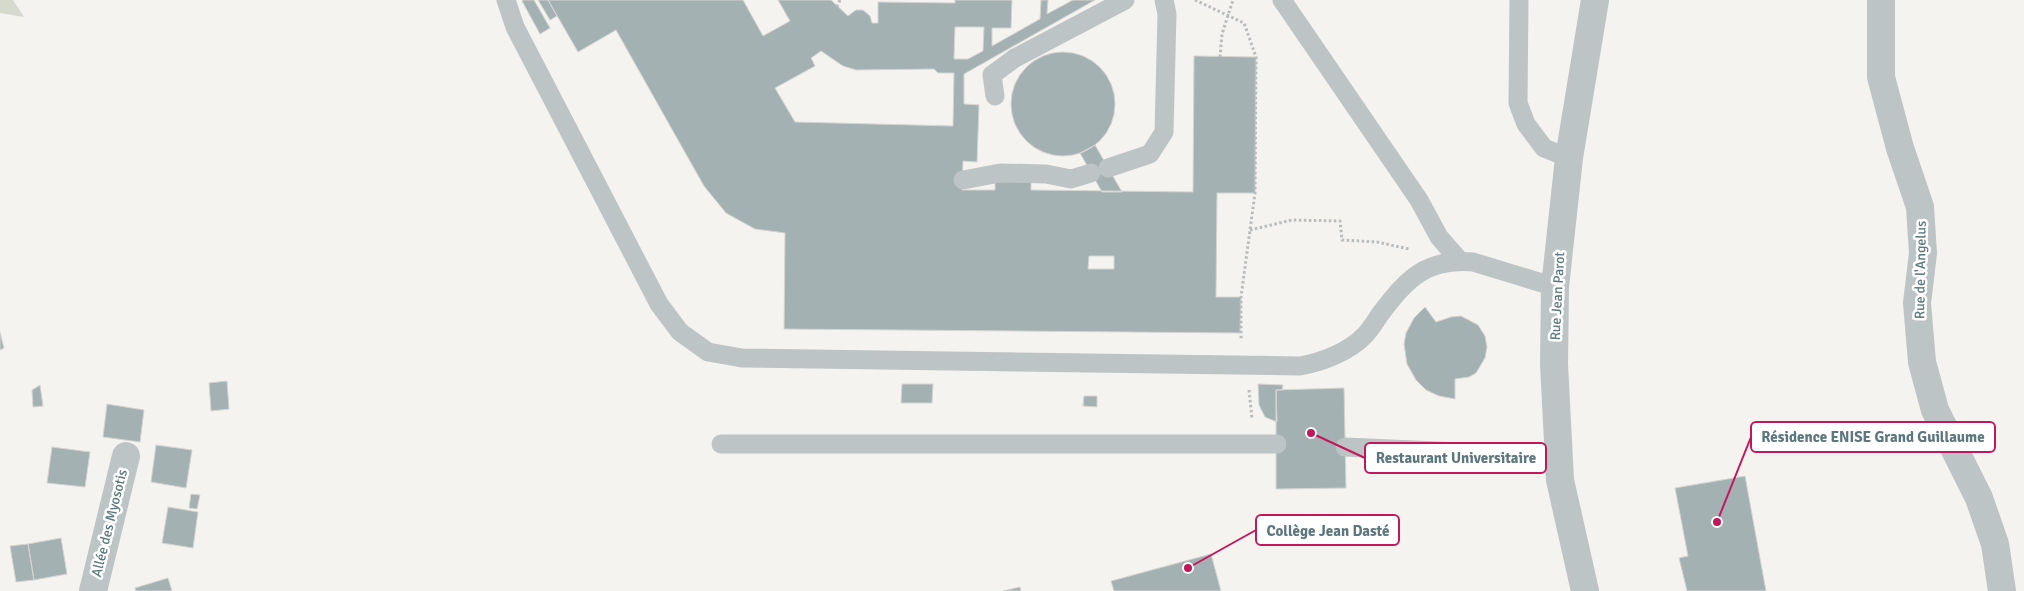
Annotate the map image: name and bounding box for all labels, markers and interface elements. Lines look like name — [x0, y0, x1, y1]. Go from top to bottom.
street label: Rue de l'Angelus — [1911, 221, 1930, 319]
street label: Rue Jean Parot — [1547, 251, 1568, 341]
callout: Résidence ENISE Grand Guillaume — [1751, 422, 1995, 452]
text: Résidence ENISE Grand Guillaume — [1761, 428, 1985, 446]
callout: Restaurant Universitaire — [1365, 443, 1546, 473]
text: Restaurant Universitaire — [1376, 449, 1536, 467]
street label: Allée des Myosotis — [88, 468, 131, 579]
callout: Collège Jean Dasté — [1256, 515, 1399, 545]
text: Collège Jean Dasté — [1266, 522, 1390, 540]

